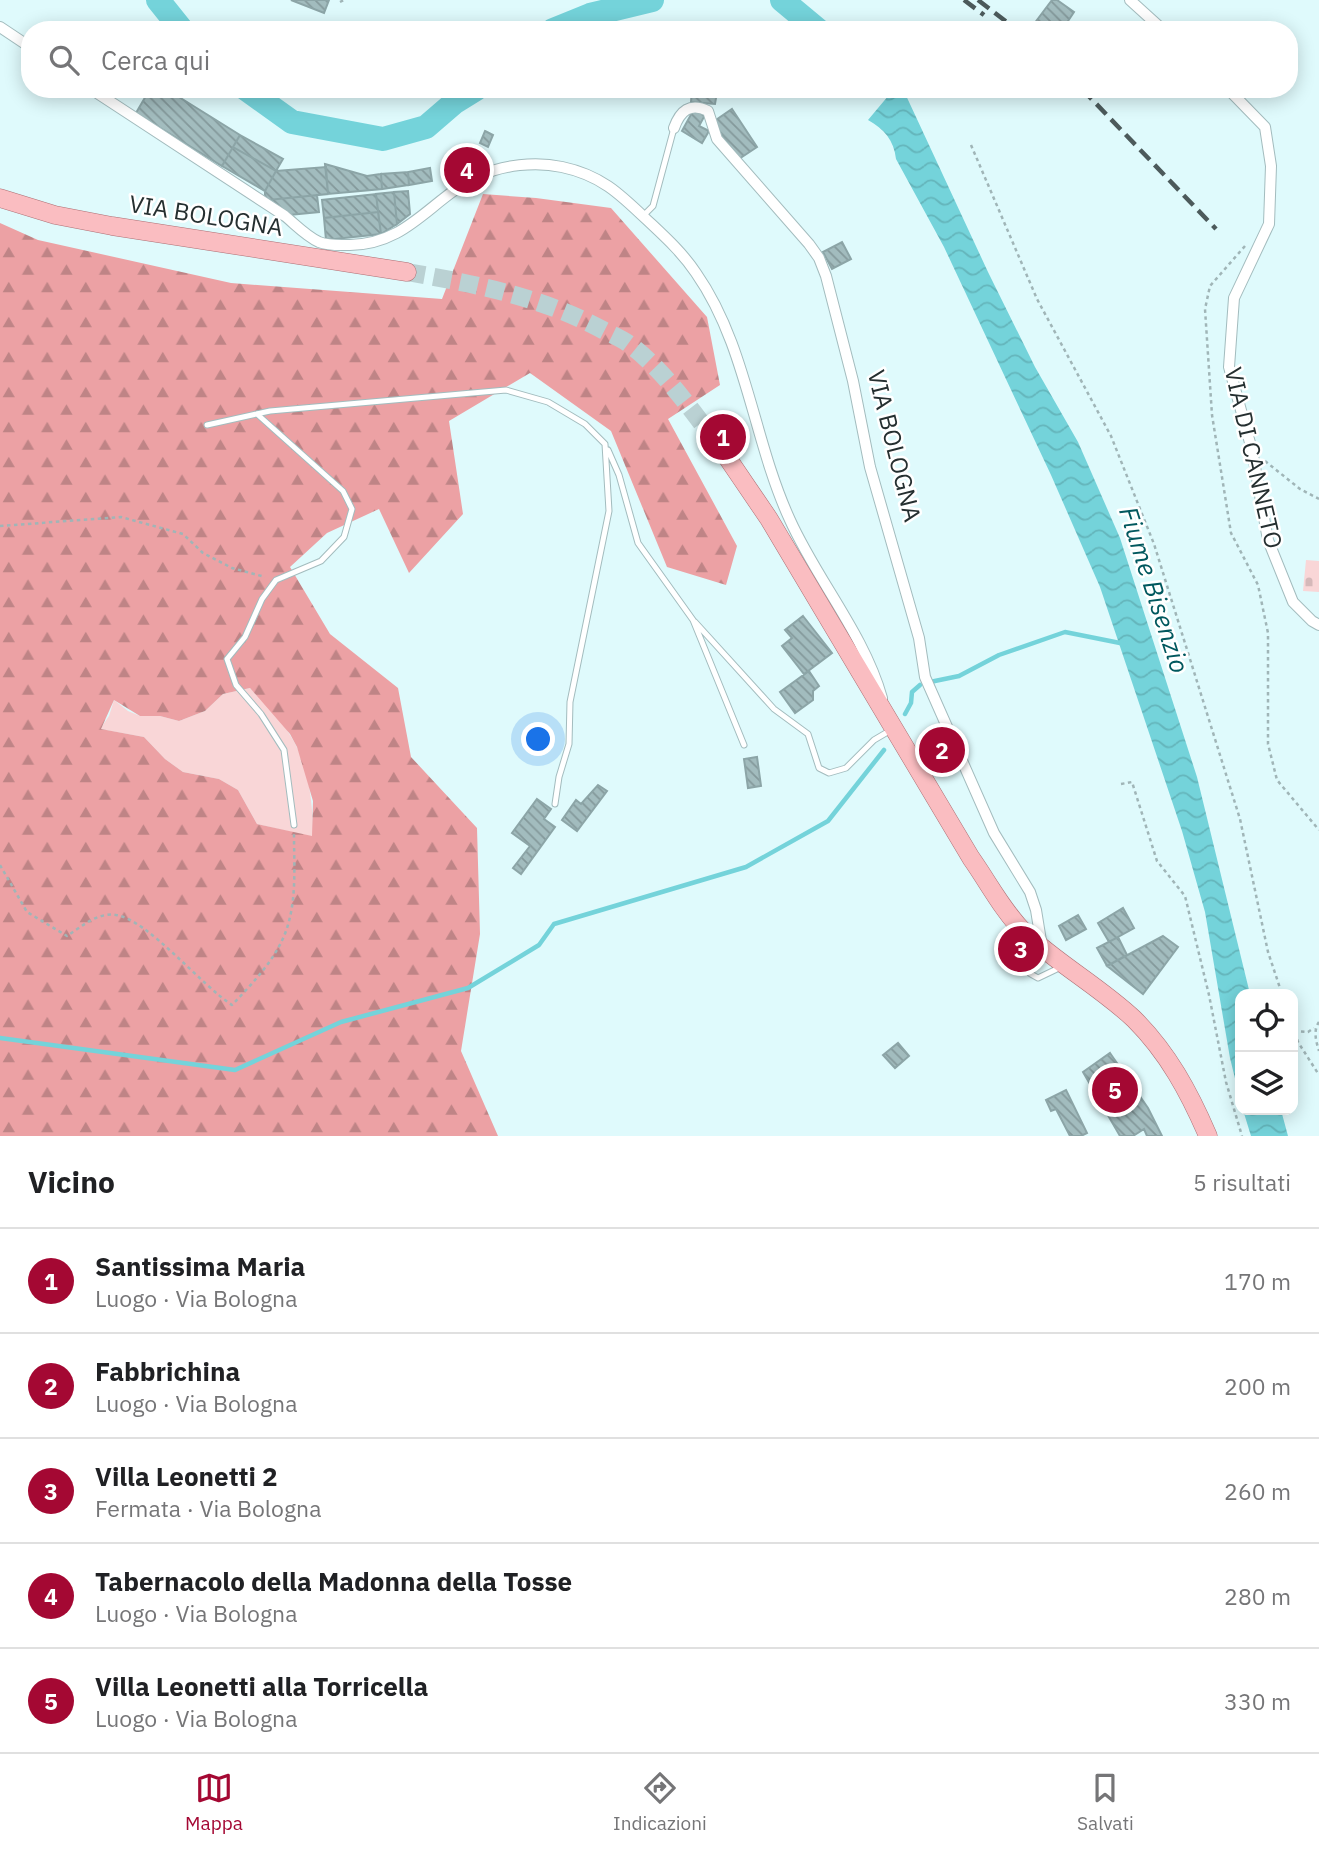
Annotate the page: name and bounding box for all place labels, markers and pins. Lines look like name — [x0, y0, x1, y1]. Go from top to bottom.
pin: 4 — [444, 144, 490, 196]
pin: 1 — [700, 411, 746, 463]
pin: 2 — [919, 724, 965, 776]
pin: 3 — [998, 923, 1044, 975]
pin: 5 — [1092, 1064, 1138, 1116]

